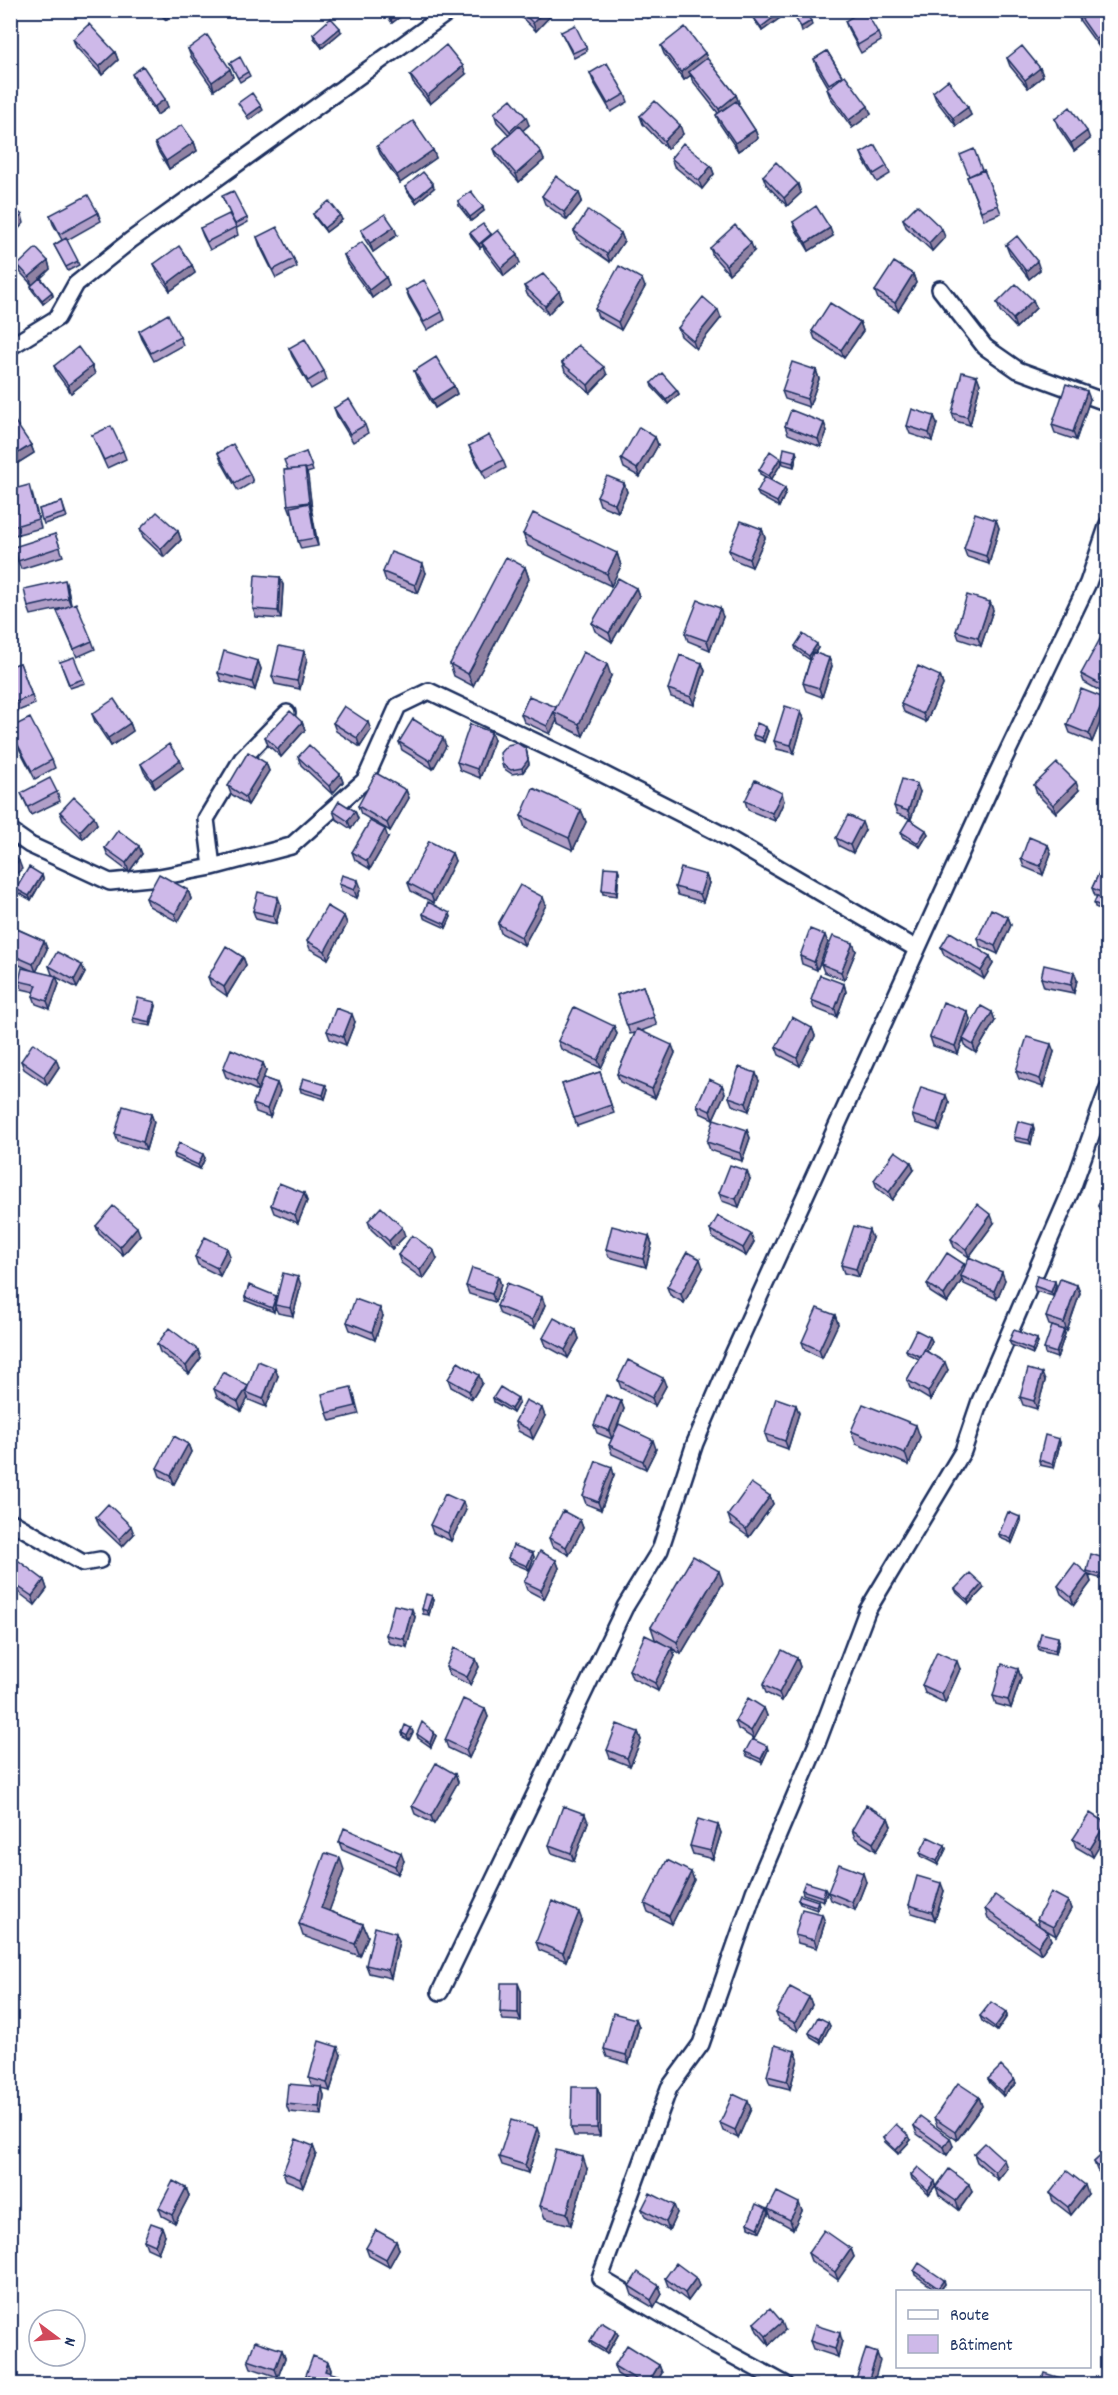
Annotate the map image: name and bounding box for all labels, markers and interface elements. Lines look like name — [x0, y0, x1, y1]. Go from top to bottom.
legend — [896, 2290, 1091, 2368]
text: Route — [950, 2304, 989, 2329]
north arrow — [27, 2308, 87, 2368]
text: N — [57, 2334, 81, 2349]
text: Bâtiment — [950, 2334, 1013, 2359]

